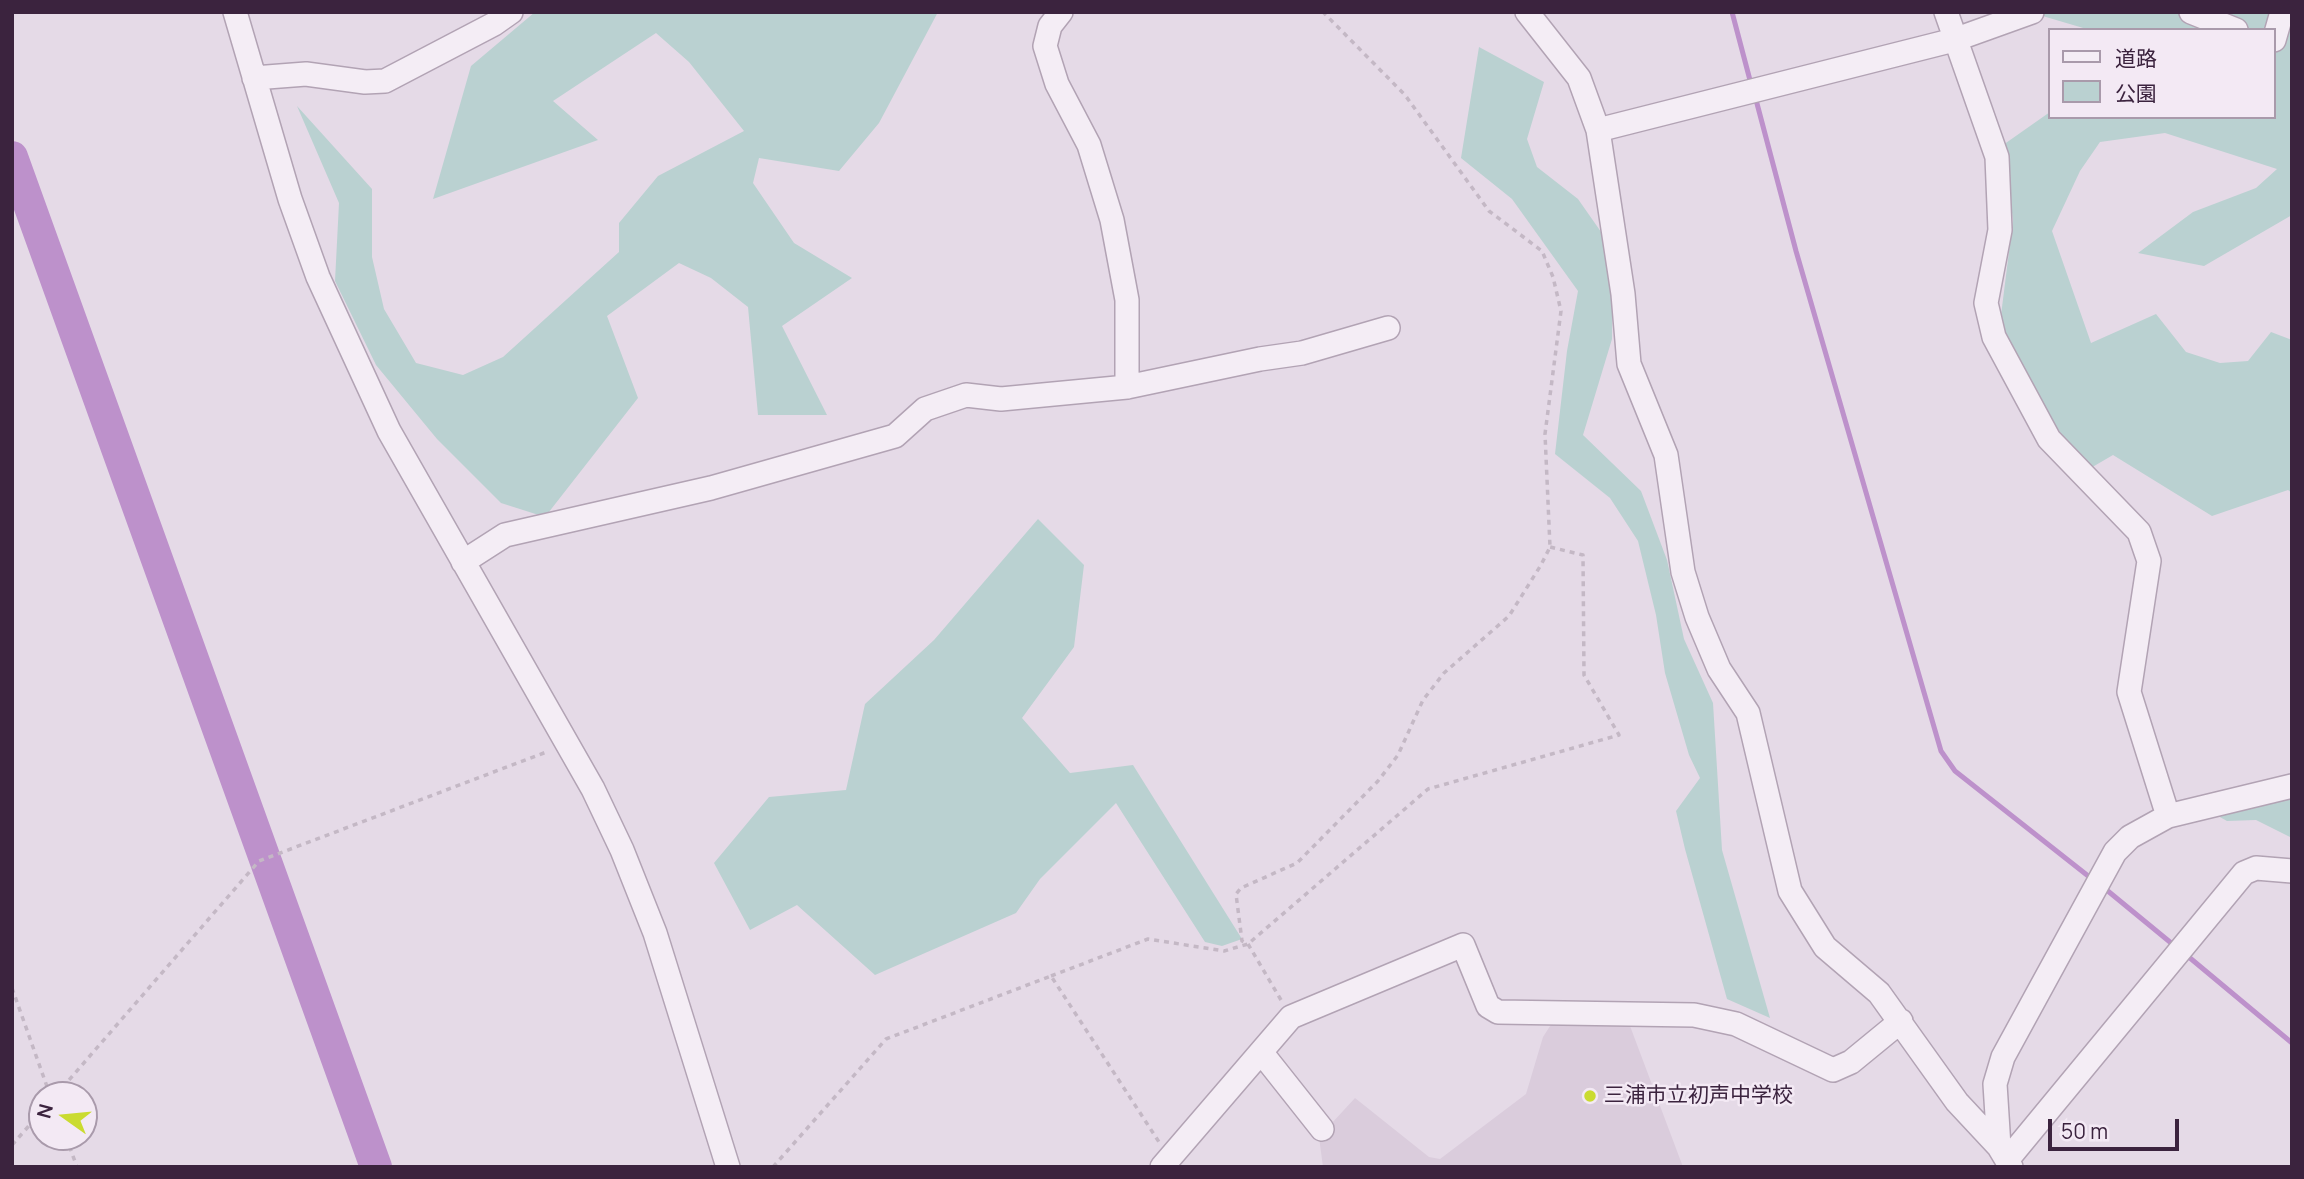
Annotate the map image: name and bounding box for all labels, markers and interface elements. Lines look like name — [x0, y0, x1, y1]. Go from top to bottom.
legend — [2048, 28, 2276, 119]
text: 道路 — [2115, 44, 2157, 72]
text: 公園 — [2115, 79, 2157, 107]
north arrow — [28, 1081, 98, 1151]
place label: 三浦市立初声中学校 — [1604, 1083, 1793, 1109]
marker: 三浦市立初声中学校 — [1582, 1088, 1598, 1104]
text: N — [30, 1101, 59, 1121]
scale bar — [2052, 1106, 2183, 1150]
text: 50 m — [2061, 1117, 2108, 1145]

